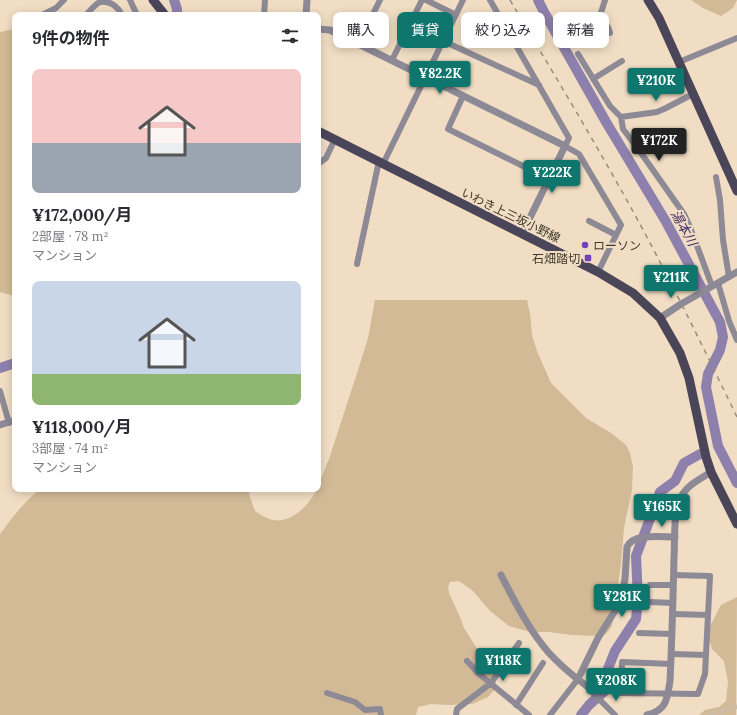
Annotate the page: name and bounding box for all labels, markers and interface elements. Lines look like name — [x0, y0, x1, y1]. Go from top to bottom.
chip: 購入 — [333, 12, 389, 48]
chip: 賃貸 — [397, 12, 453, 48]
chip: 絞り込み — [461, 12, 545, 48]
chip: 新着 — [553, 12, 609, 48]
icon: filters — [279, 25, 301, 47]
text: 9件の物件 — [32, 27, 110, 49]
pin: ¥82.2K — [407, 61, 473, 95]
text: ¥82.2K — [419, 65, 461, 82]
pin: ¥210K — [628, 68, 684, 102]
text: ¥210K — [636, 72, 676, 89]
icon: home — [131, 95, 203, 167]
pin: ¥172K — [631, 128, 687, 162]
text: ¥172K — [641, 132, 677, 149]
pin: ¥222K — [524, 160, 580, 194]
text: ¥222K — [532, 164, 572, 181]
street label: いわき上三坂小野線 — [459, 185, 563, 245]
text: ¥172,000/月 — [32, 204, 132, 226]
water label: 湯本川 — [667, 207, 702, 251]
text: 2部屋 · 78 m² — [32, 228, 108, 245]
place label: ローソン — [593, 238, 641, 253]
marker: ローソン — [580, 240, 590, 250]
text: マンション — [32, 247, 97, 264]
place label: 石畑踏切 — [532, 251, 580, 266]
marker: 石畑踏切 — [583, 253, 593, 263]
pin: ¥211K — [643, 265, 699, 299]
text: ¥211K — [653, 269, 689, 286]
icon: home — [131, 307, 203, 379]
text: ¥118,000/月 — [32, 416, 132, 438]
text: 3部屋 · 74 m² — [32, 440, 108, 457]
text: マンション — [32, 459, 97, 476]
pin: ¥165K — [634, 494, 690, 528]
text: ¥165K — [643, 498, 681, 515]
pin: ¥281K — [594, 584, 650, 618]
text: ¥281K — [603, 588, 641, 605]
pin: ¥118K — [475, 648, 531, 682]
text: ¥118K — [485, 652, 521, 669]
pin: ¥208K — [588, 668, 644, 702]
text: ¥208K — [595, 672, 637, 689]

